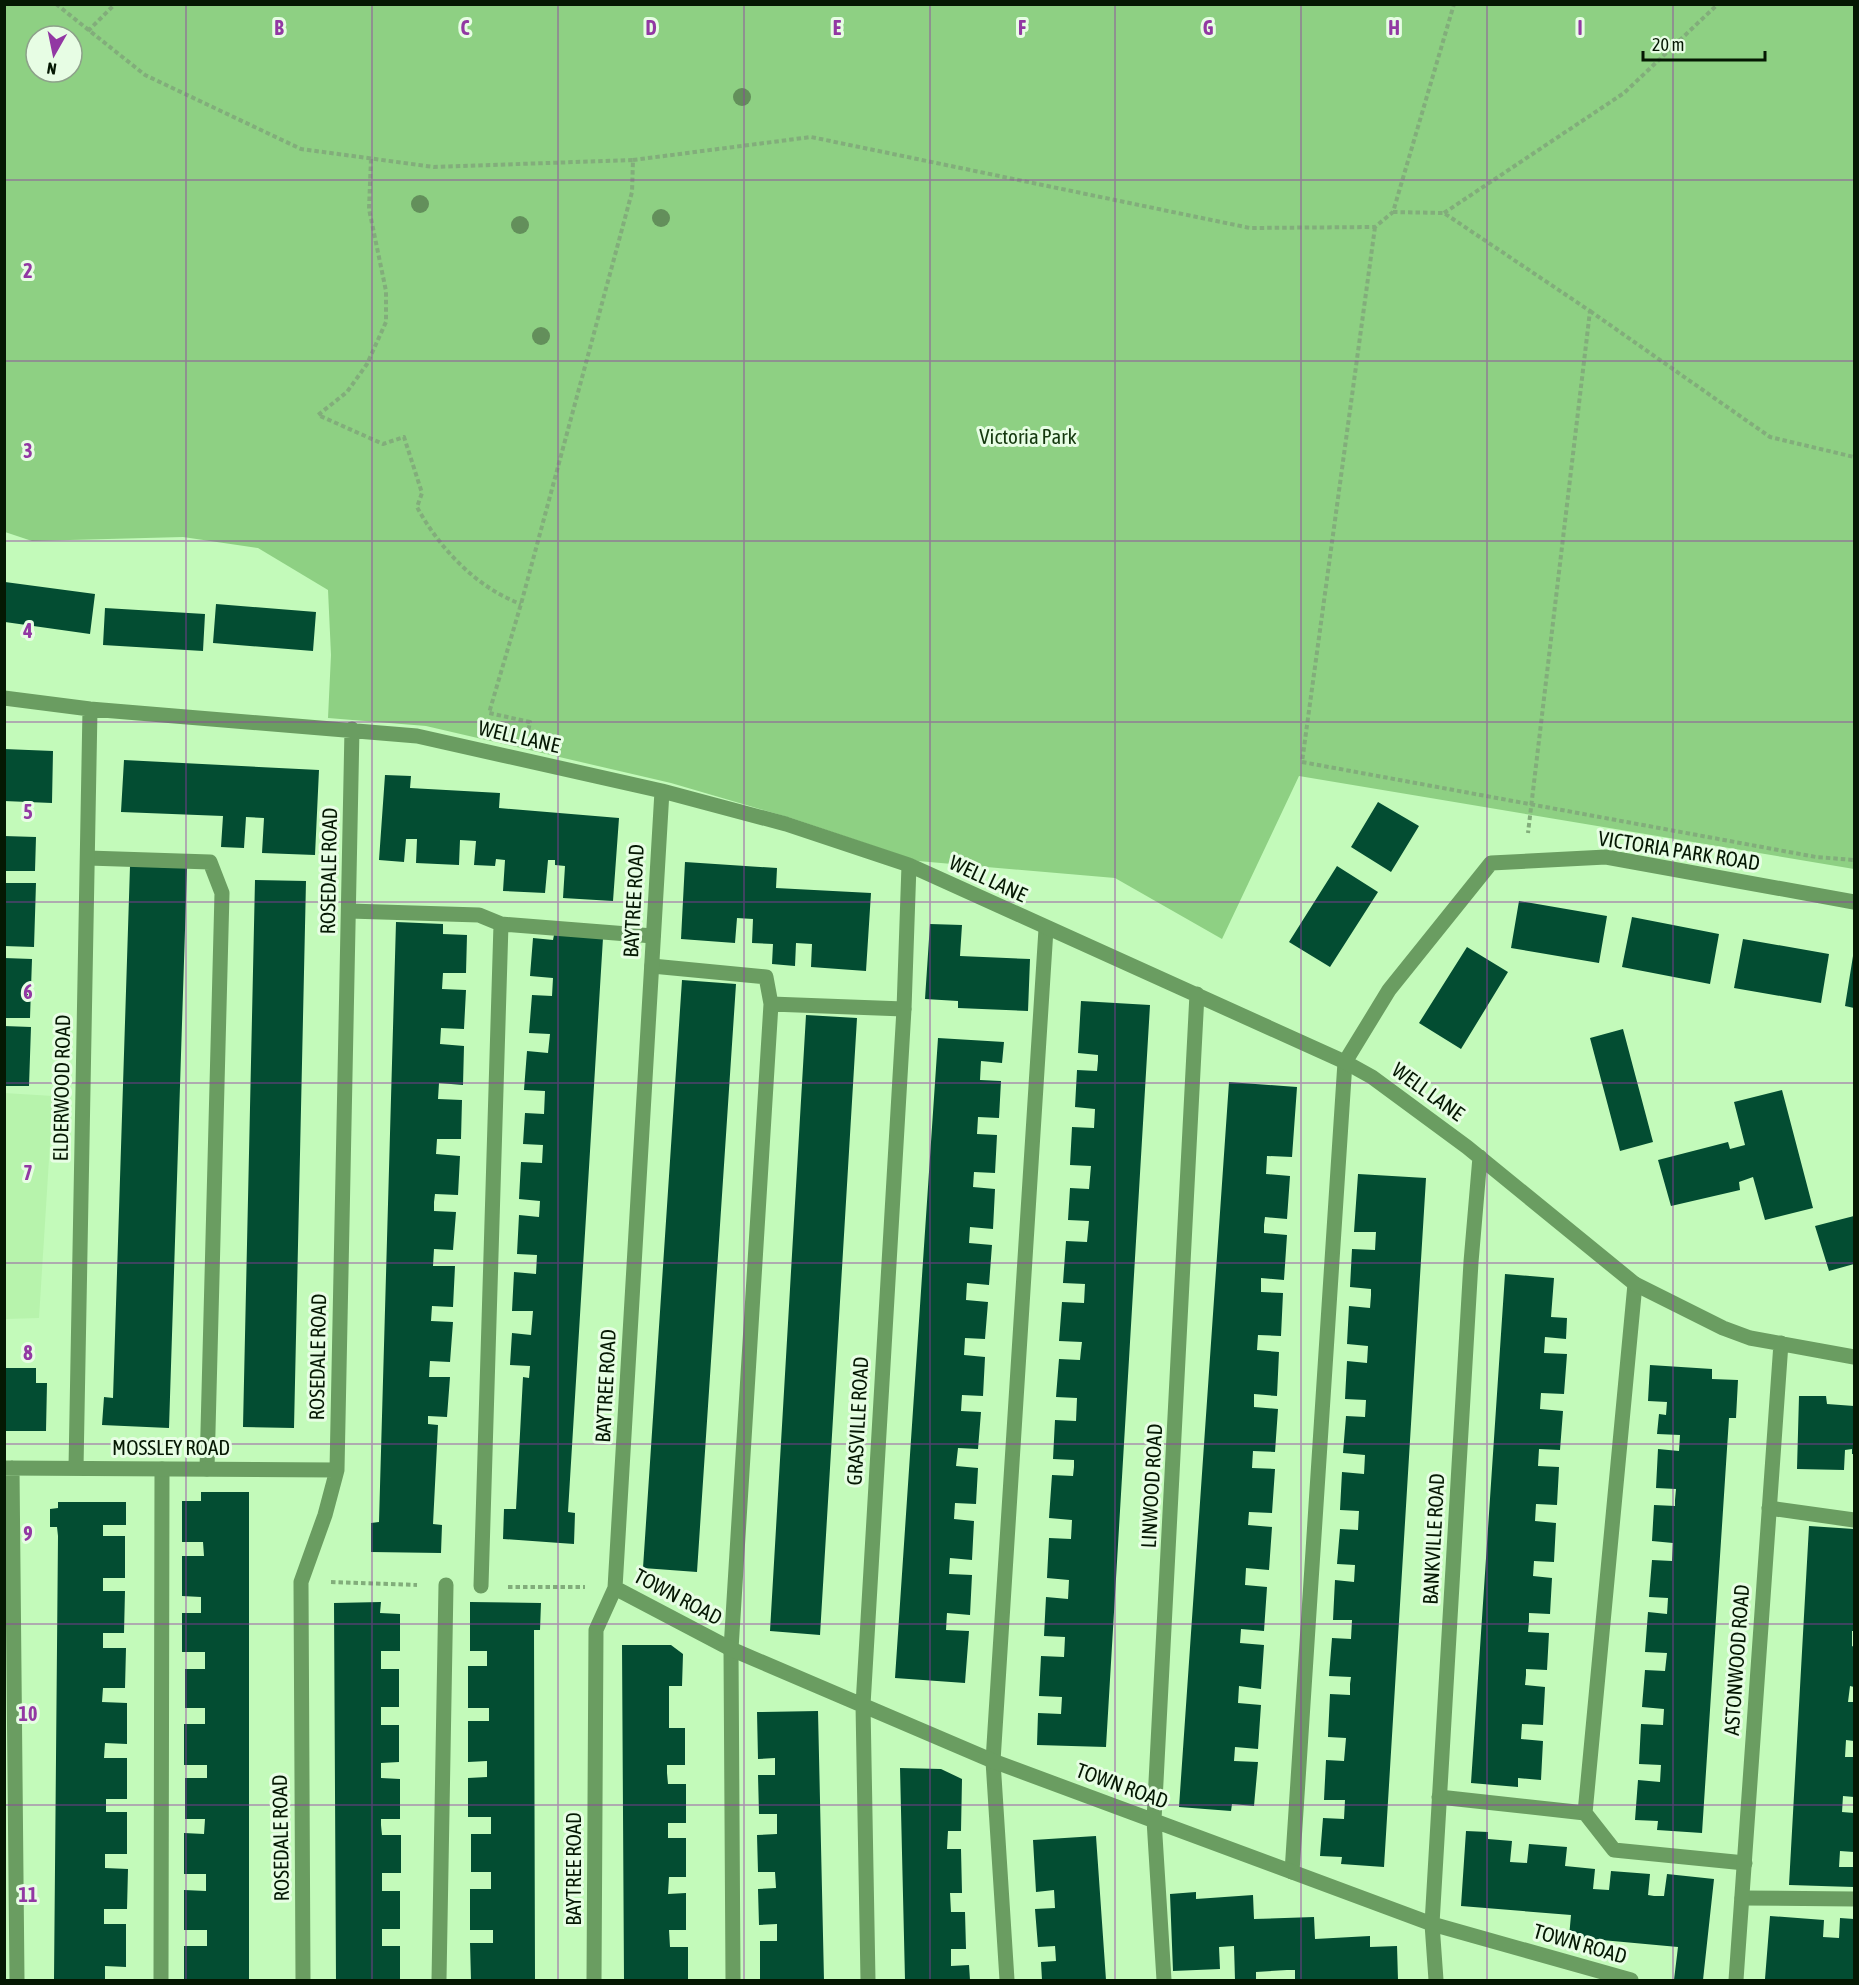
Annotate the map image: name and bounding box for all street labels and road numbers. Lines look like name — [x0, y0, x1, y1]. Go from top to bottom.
street label: WELL LANE — [476, 715, 562, 757]
street label: ROSEDALE ROAD — [315, 807, 341, 935]
street label: VICTORIA PARK ROAD — [1597, 825, 1762, 875]
street label: BAYTREE ROAD — [618, 844, 648, 958]
street label: WELL LANE — [946, 850, 1031, 907]
street label: ELDERWOOD ROAD — [48, 1014, 74, 1162]
street label: WELL LANE — [1388, 1057, 1469, 1125]
street label: ROSEDALE ROAD — [304, 1293, 330, 1421]
street label: BAYTREE ROAD — [590, 1329, 620, 1443]
street label: GRASVILLE ROAD — [842, 1356, 872, 1486]
street label: LINWOOD ROAD — [1136, 1423, 1166, 1549]
street label: MOSSLEY ROAD — [112, 1435, 230, 1459]
street label: BANKVILLE ROAD — [1418, 1473, 1448, 1605]
street label: TOWN ROAD — [630, 1563, 726, 1629]
street label: ASTONWOOD ROAD — [1719, 1584, 1753, 1736]
street label: TOWN ROAD — [1073, 1757, 1172, 1813]
street label: ROSEDALE ROAD — [267, 1774, 293, 1902]
street label: BAYTREE ROAD — [561, 1812, 585, 1926]
street label: TOWN ROAD — [1531, 1918, 1630, 1968]

